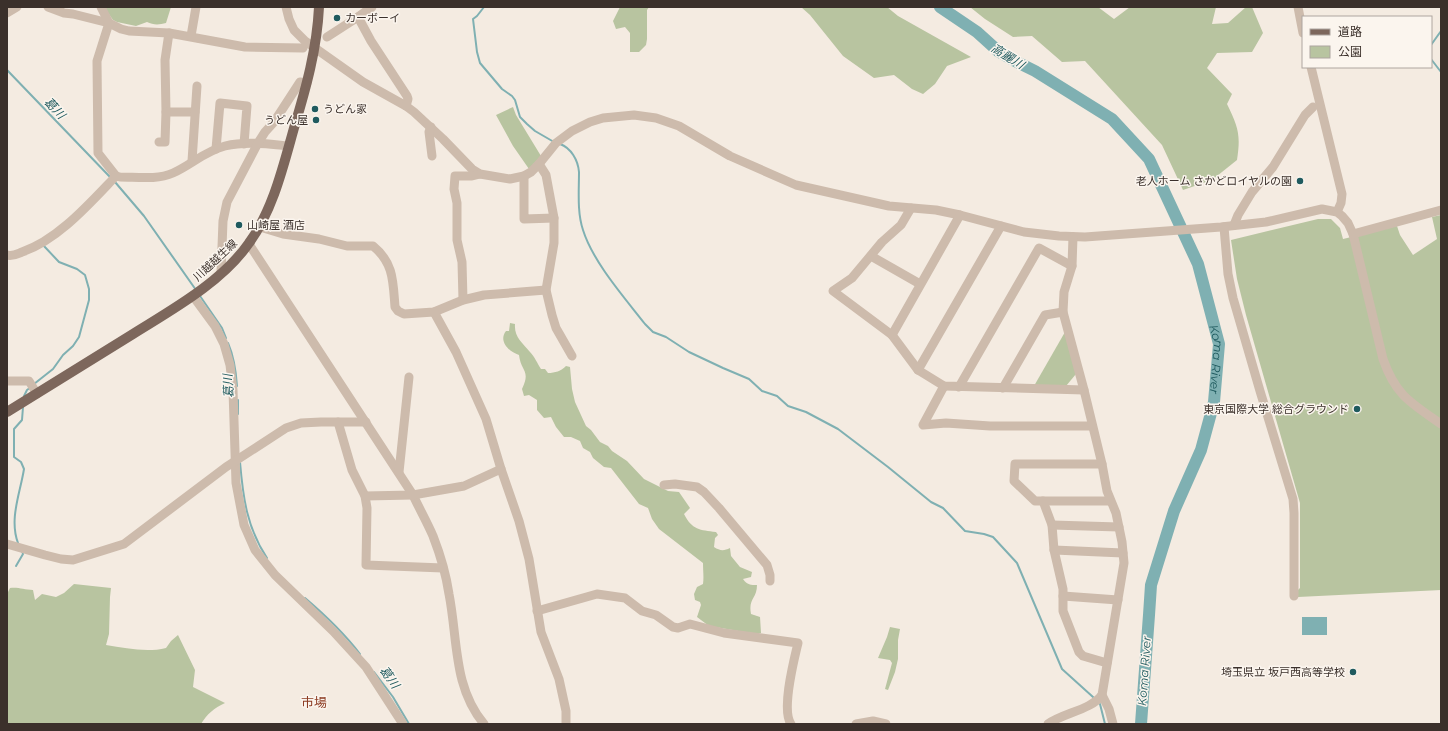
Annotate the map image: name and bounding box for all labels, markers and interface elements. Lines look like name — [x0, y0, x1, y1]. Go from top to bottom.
place label: カーボーイ — [345, 11, 400, 25]
marker: カーボーイ — [332, 13, 342, 23]
legend — [1302, 16, 1432, 68]
text: 道路 — [1338, 24, 1362, 39]
water label: 高麗川 — [989, 40, 1029, 73]
text: 公園 — [1338, 44, 1362, 59]
water label: 葛川 — [41, 94, 70, 123]
place label: うどん家 — [323, 102, 367, 116]
marker: うどん家 — [310, 104, 320, 114]
place label: うどん屋 — [264, 113, 308, 127]
marker: うどん屋 — [311, 115, 321, 125]
place label: 老人ホーム さかどロイヤルの園 — [1136, 174, 1292, 188]
marker: 老人ホーム さかどロイヤルの園 — [1295, 176, 1305, 186]
place label: 山崎屋 酒店 — [247, 218, 305, 232]
marker: 山崎屋 酒店 — [234, 220, 244, 230]
street label: 川越越生線 — [190, 236, 240, 284]
water label: Koma River — [1207, 323, 1227, 395]
water label: 葛川 — [220, 372, 236, 399]
place label: 東京国際大学 総合グラウンド — [1203, 402, 1349, 416]
marker: 東京国際大学 総合グラウンド — [1352, 404, 1362, 414]
water label: Koma River — [1134, 635, 1154, 706]
water label: 葛川 — [377, 663, 404, 693]
place label: 埼玉県立 坂戸西高等学校 — [1221, 665, 1345, 679]
marker: 埼玉県立 坂戸西高等学校 — [1348, 667, 1358, 677]
district label: 市場 — [301, 694, 327, 710]

